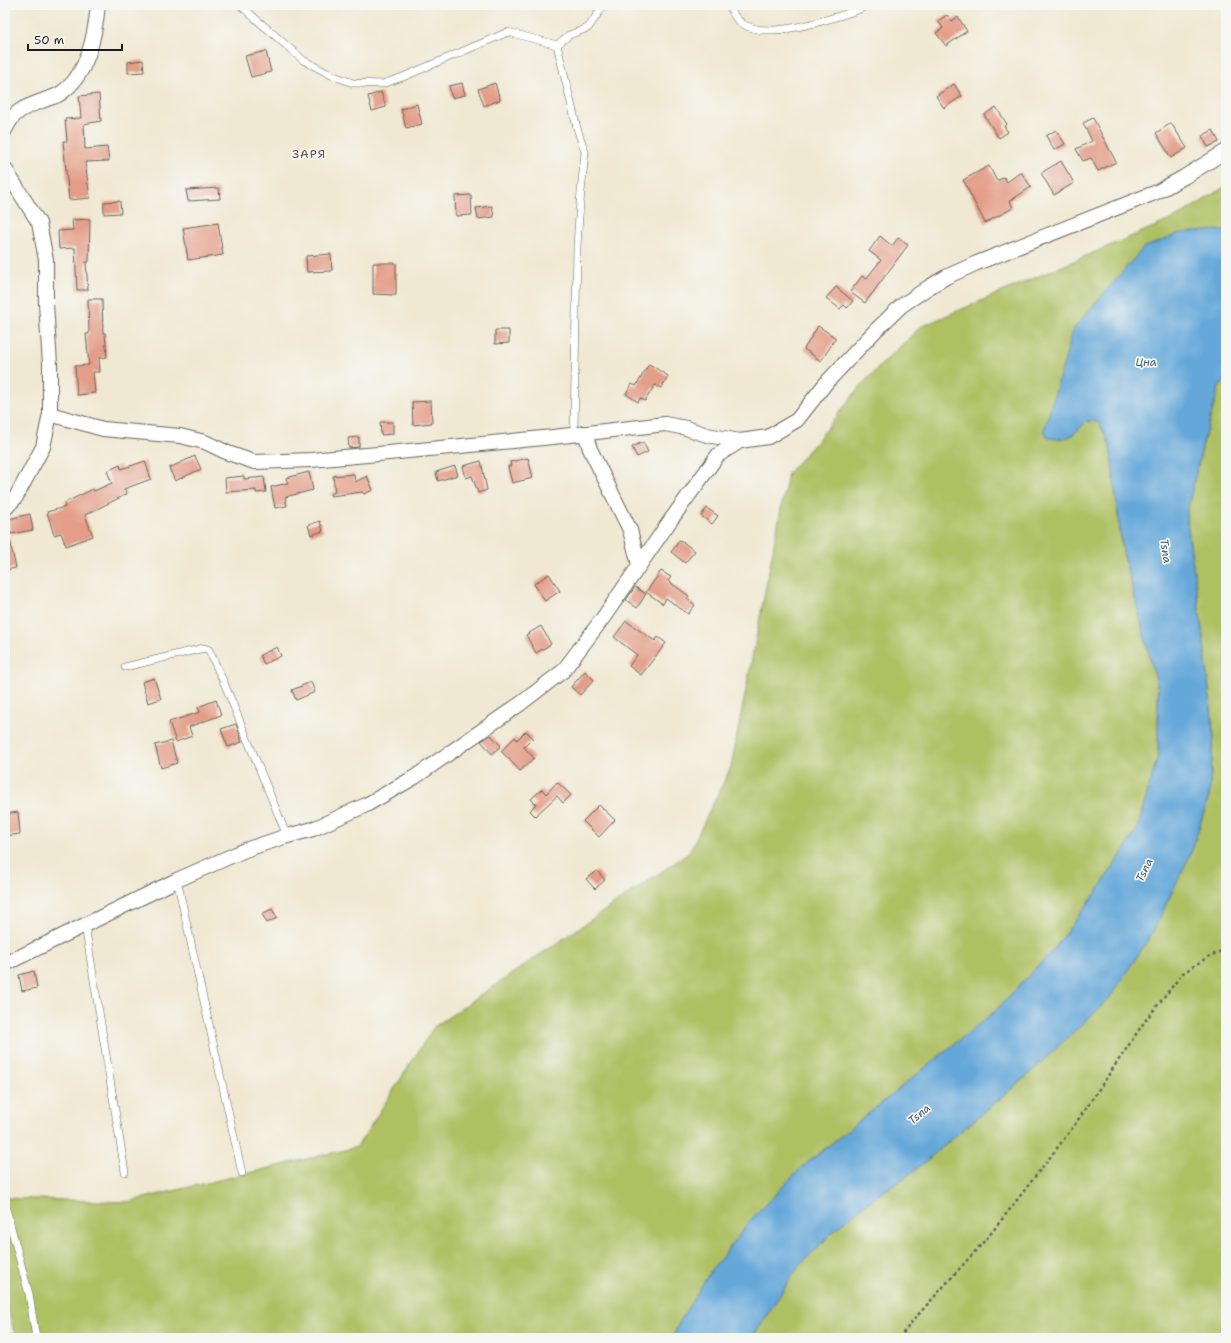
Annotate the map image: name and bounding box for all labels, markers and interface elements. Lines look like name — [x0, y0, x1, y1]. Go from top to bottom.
scale bar — [28, 26, 122, 52]
text: 50 m — [34, 32, 64, 48]
district label: ЗАРЯ — [292, 146, 326, 162]
water label: Цна — [1135, 355, 1157, 370]
water label: Tsna — [1156, 538, 1175, 565]
water label: Tsna — [1132, 856, 1157, 885]
water label: Tsna — [905, 1101, 934, 1128]

